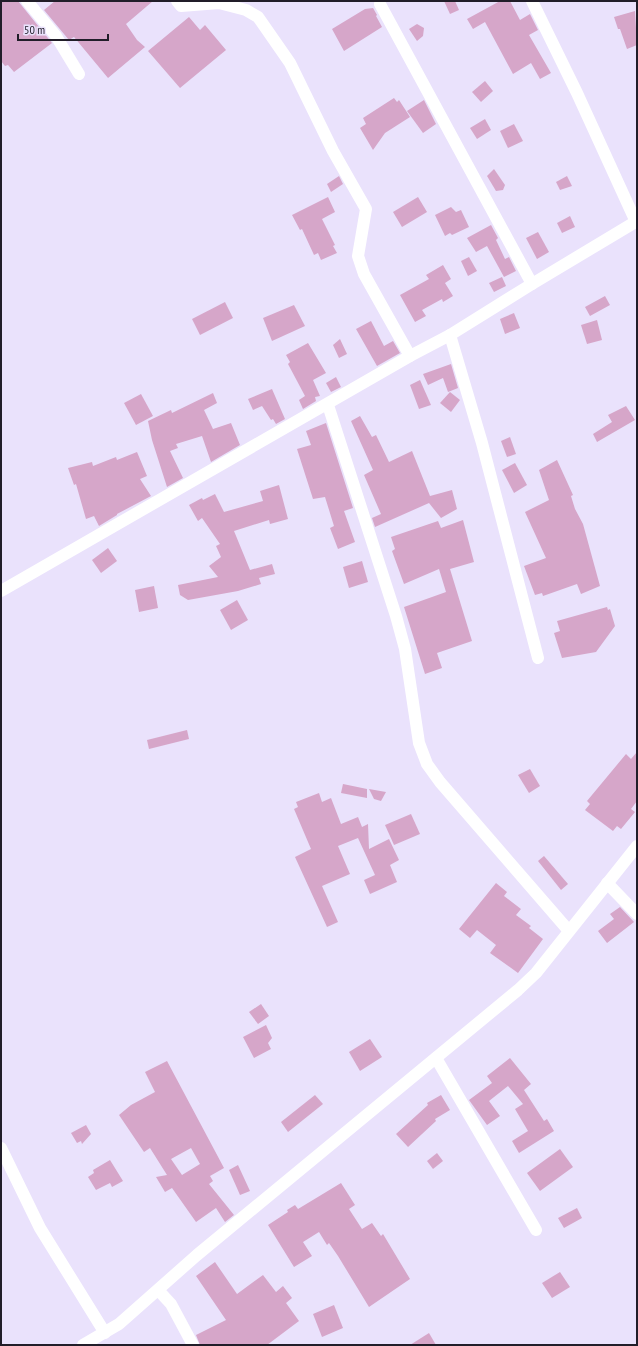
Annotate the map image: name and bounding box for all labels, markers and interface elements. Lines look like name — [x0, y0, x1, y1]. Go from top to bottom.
scale bar — [18, 16, 108, 42]
text: 50 m — [24, 22, 45, 37]

